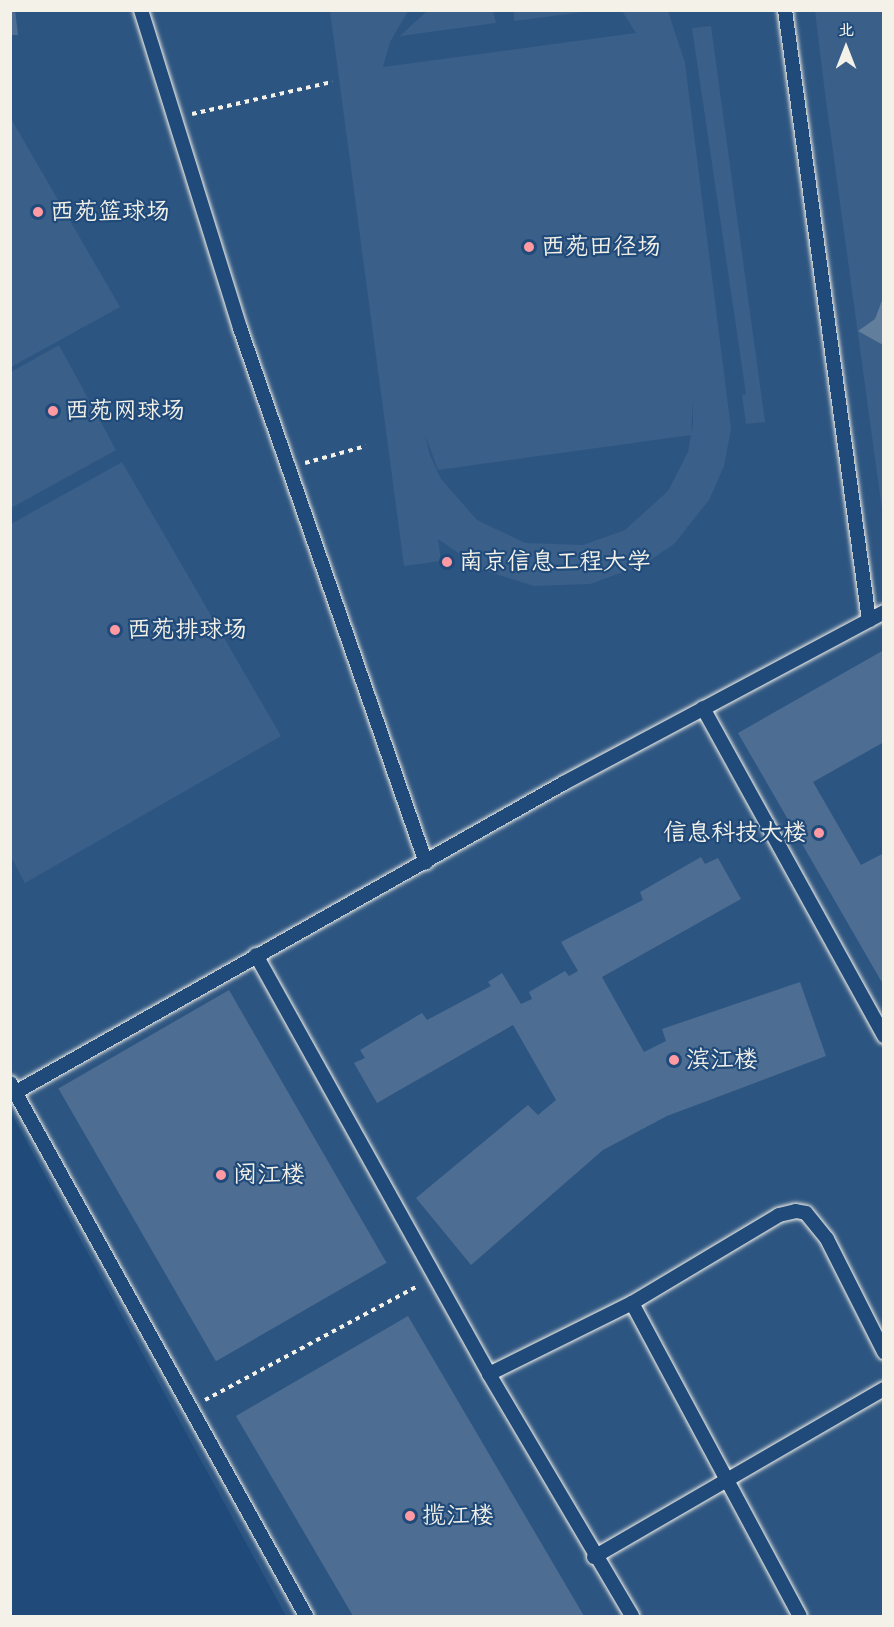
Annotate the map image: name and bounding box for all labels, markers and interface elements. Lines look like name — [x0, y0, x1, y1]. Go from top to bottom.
north arrow — [816, 18, 876, 78]
text: 北 — [838, 20, 854, 40]
place label: 西苑篮球场 — [50, 198, 170, 226]
marker: 西苑篮球场 — [31, 205, 45, 219]
place label: 西苑田径场 — [541, 233, 661, 261]
marker: 西苑田径场 — [522, 240, 536, 254]
place label: 西苑网球场 — [65, 397, 185, 425]
marker: 西苑网球场 — [46, 404, 60, 418]
place label: 南京信息工程大学 — [459, 548, 651, 576]
marker: 南京信息工程大学 — [440, 555, 454, 569]
place label: 西苑排球场 — [127, 616, 247, 644]
marker: 西苑排球场 — [108, 623, 122, 637]
place label: 信息科技大楼 — [663, 819, 807, 847]
marker: 信息科技大楼 — [812, 826, 826, 840]
place label: 滨江楼 — [686, 1046, 758, 1074]
marker: 滨江楼 — [667, 1053, 681, 1067]
place label: 阅江楼 — [233, 1161, 305, 1189]
marker: 阅江楼 — [214, 1168, 228, 1182]
place label: 揽江楼 — [422, 1502, 494, 1530]
marker: 揽江楼 — [403, 1509, 417, 1523]

